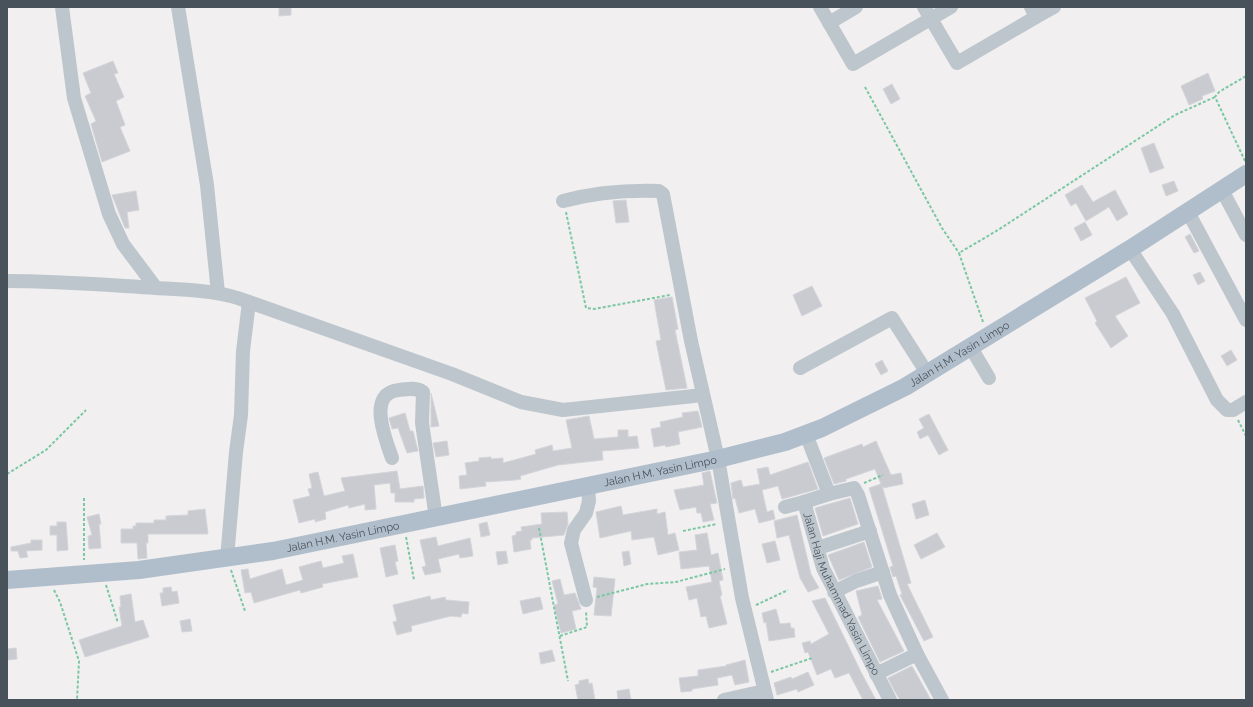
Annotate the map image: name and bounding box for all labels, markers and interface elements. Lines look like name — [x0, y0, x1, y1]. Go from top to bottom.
street label: Jalan H.M. Yasin Limpo — [907, 318, 1012, 389]
street label: Jalan H.M. Yasin Limpo — [602, 453, 718, 489]
street label: Jalan Haji Muhammad Yasin Limpo — [801, 511, 883, 678]
street label: Jalan H.M. Yasin Limpo — [285, 518, 401, 555]

